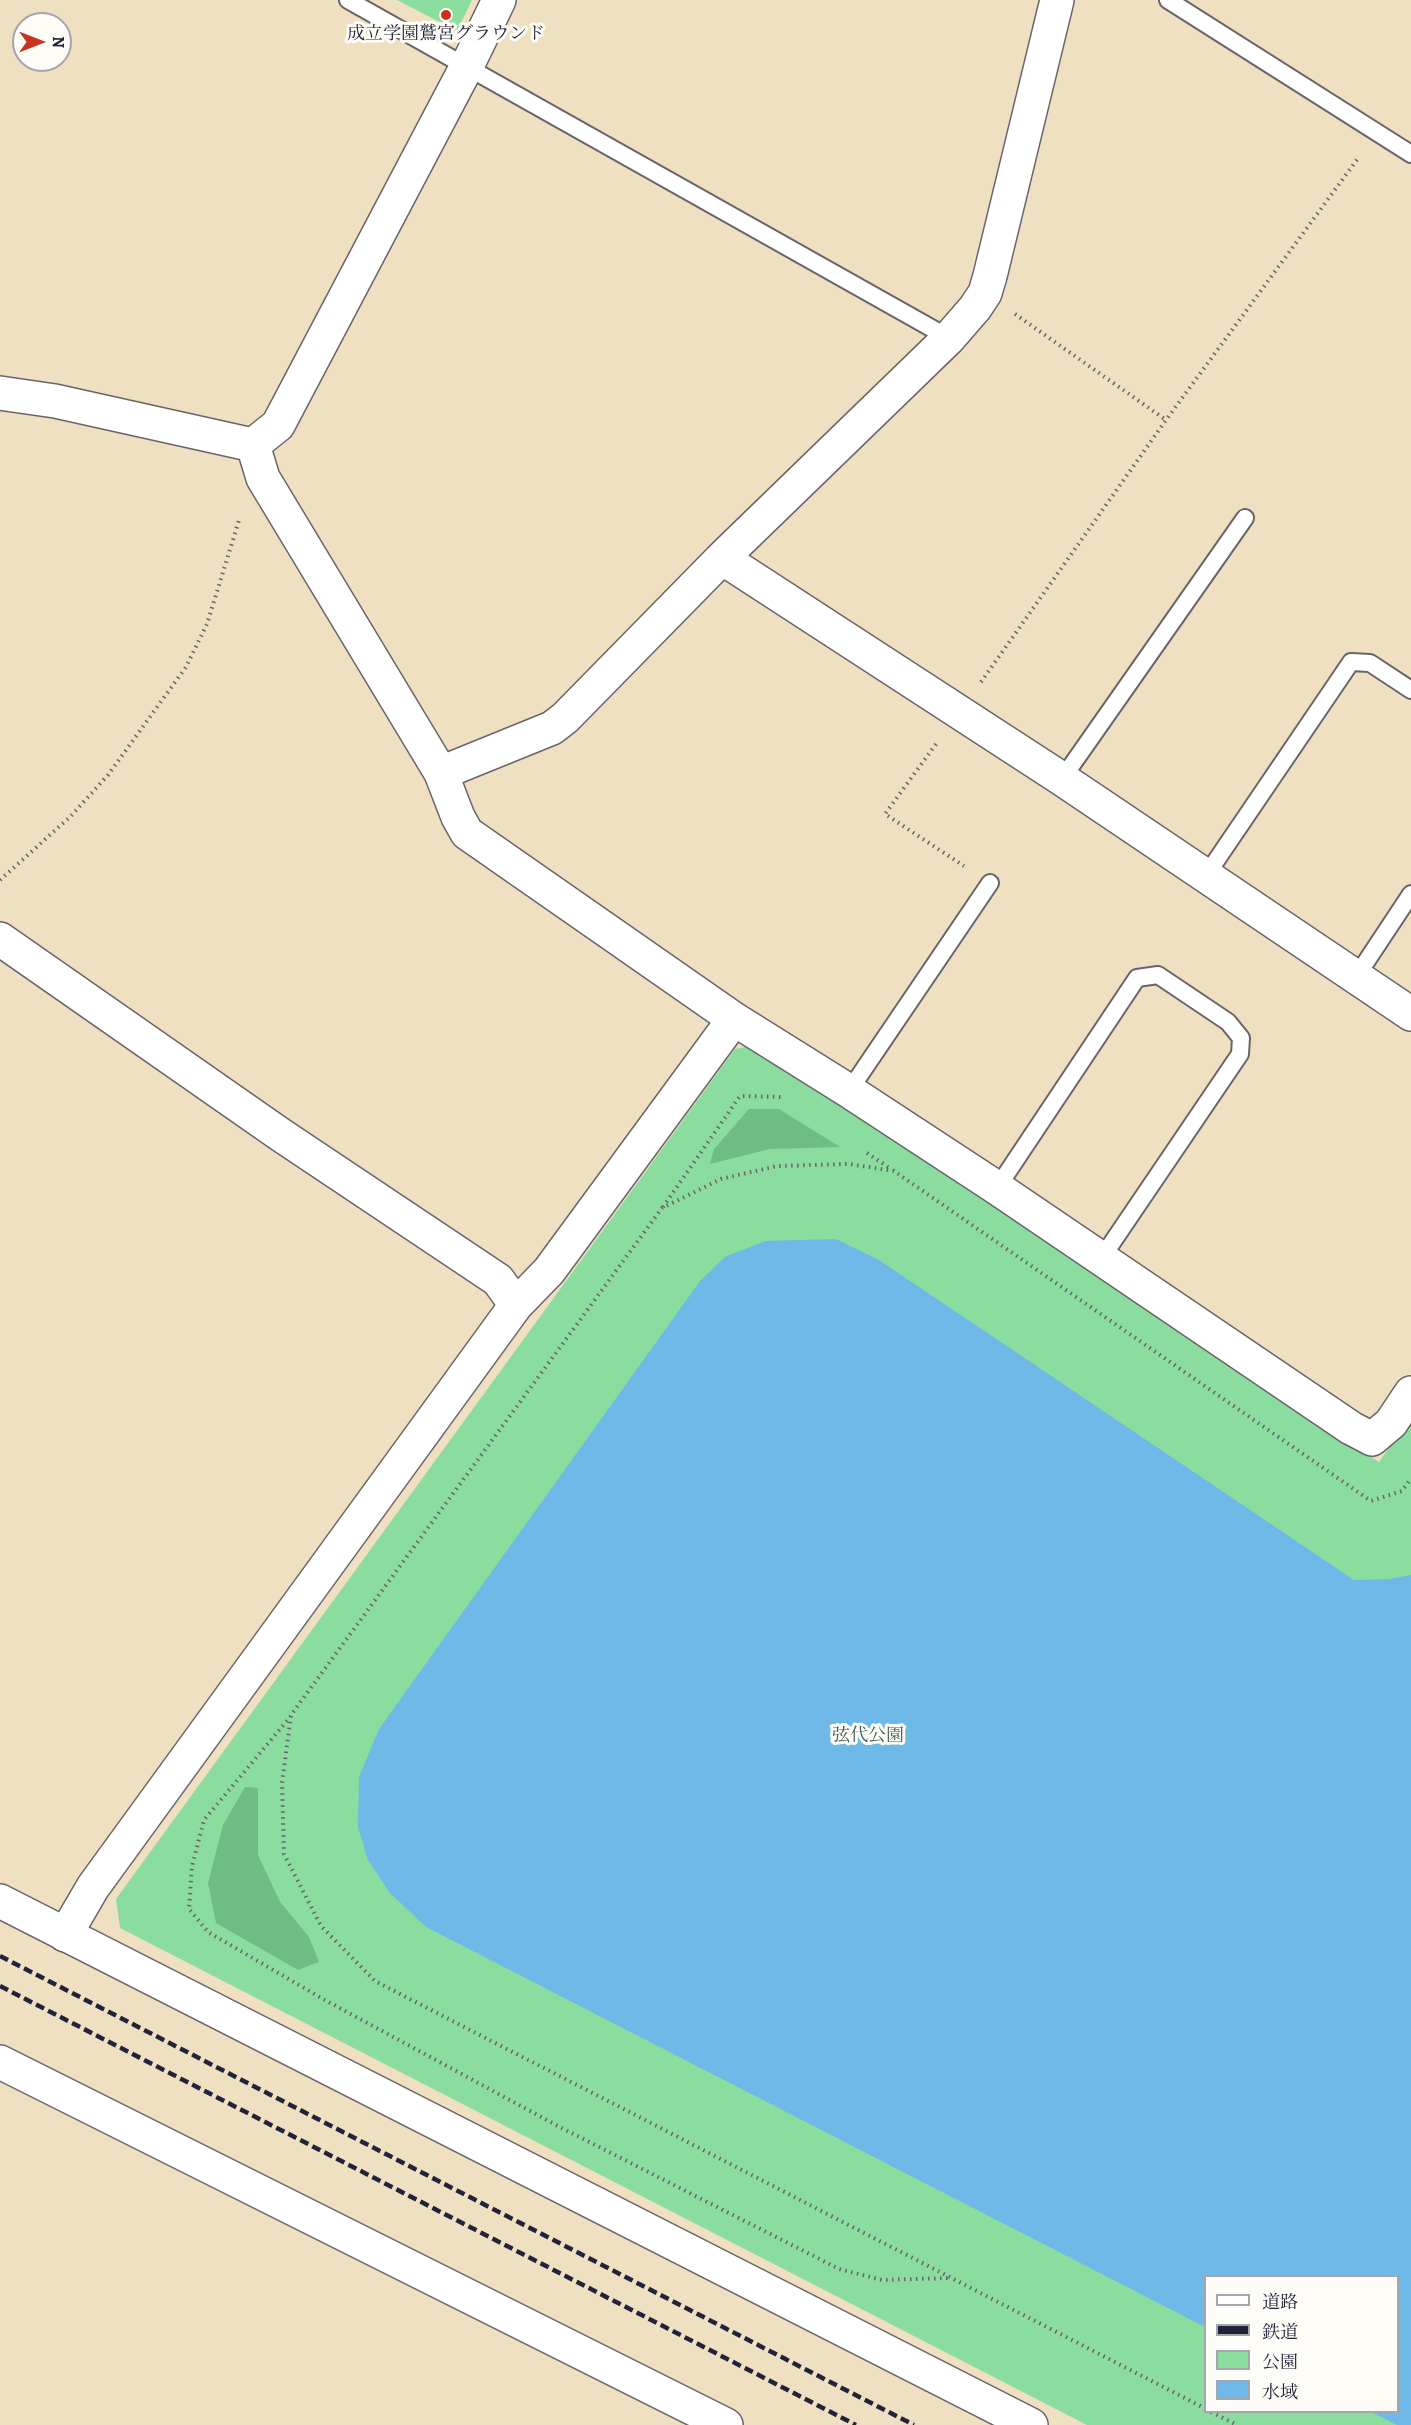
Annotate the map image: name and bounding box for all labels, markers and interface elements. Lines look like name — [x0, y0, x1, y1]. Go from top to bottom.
marker: 成立学園鷲宮グラウンド — [439, 8, 453, 22]
north arrow — [12, 12, 72, 72]
place label: 成立学園鷲宮グラウンド — [347, 24, 545, 46]
text: N — [47, 36, 69, 48]
park label: 弦代公園 — [832, 1726, 904, 1748]
legend — [1204, 2275, 1399, 2413]
text: 道路 — [1262, 2290, 1298, 2314]
text: 鉄道 — [1262, 2320, 1298, 2344]
text: 公園 — [1262, 2350, 1298, 2374]
text: 水域 — [1262, 2380, 1298, 2404]

